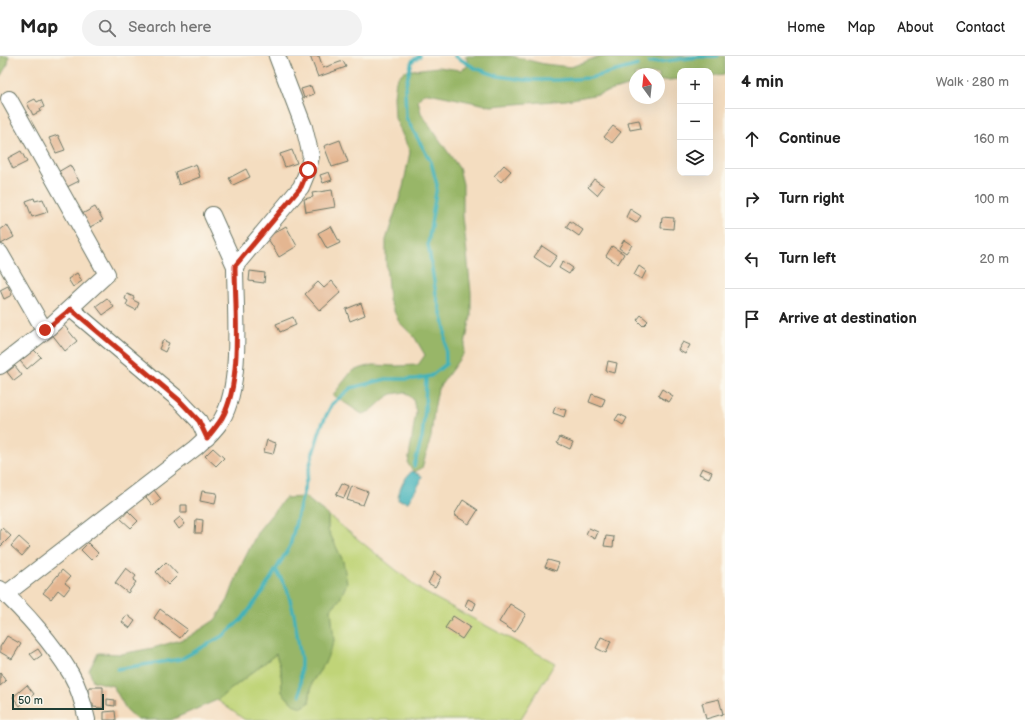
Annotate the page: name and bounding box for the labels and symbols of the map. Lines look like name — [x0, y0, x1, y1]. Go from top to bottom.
north arrow — [629, 68, 665, 104]
route start — [299, 161, 317, 179]
route end — [36, 321, 54, 339]
scale bar — [12, 692, 104, 711]

